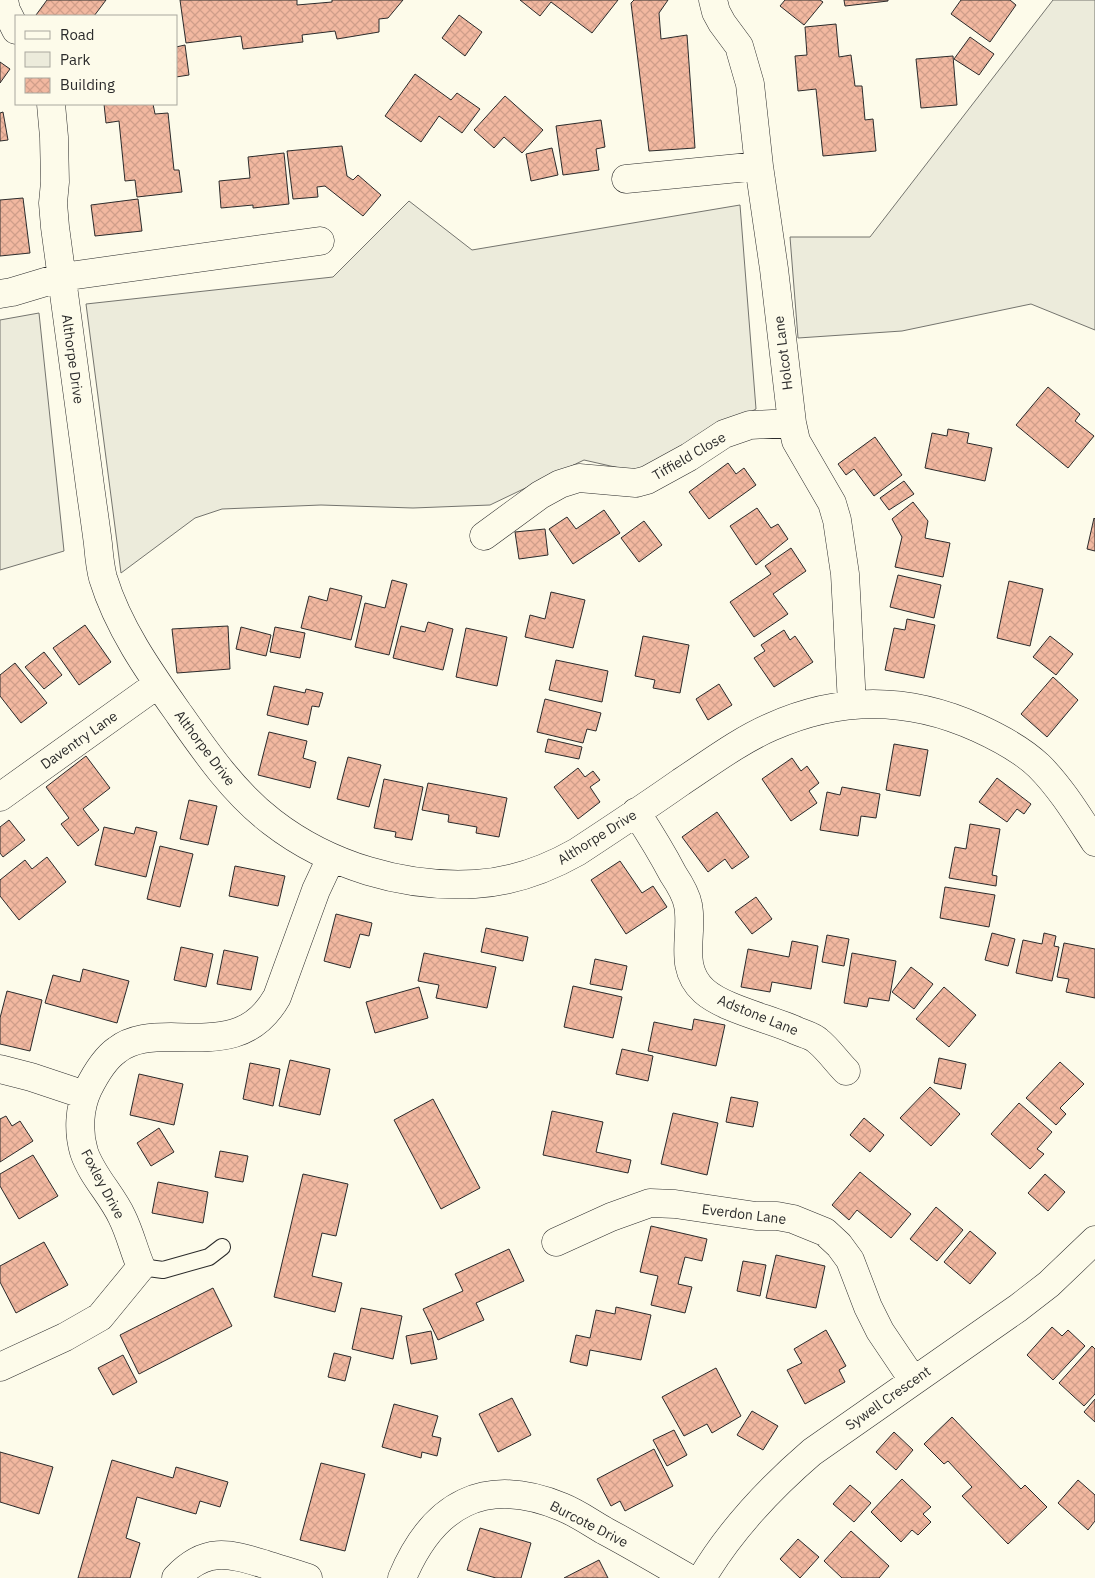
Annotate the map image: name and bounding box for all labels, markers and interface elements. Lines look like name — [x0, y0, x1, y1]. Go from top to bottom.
legend — [15, 15, 178, 105]
text: Road — [60, 25, 95, 44]
text: Park — [60, 50, 90, 69]
text: Building — [60, 75, 115, 94]
street label: Althorpe Drive — [58, 313, 88, 405]
street label: Holcot Lane — [769, 315, 796, 391]
street label: Tiffield Close — [649, 428, 729, 484]
street label: Daventry Lane — [37, 707, 121, 773]
street label: Althorpe Drive — [171, 707, 240, 790]
street label: Althorpe Drive — [554, 805, 640, 869]
street label: Adstone Lane — [715, 991, 801, 1039]
street label: Foxley Drive — [77, 1146, 129, 1222]
street label: Everdon Lane — [701, 1200, 788, 1228]
street label: Sywell Crescent — [842, 1362, 934, 1434]
street label: Burcote Drive — [547, 1497, 631, 1552]

